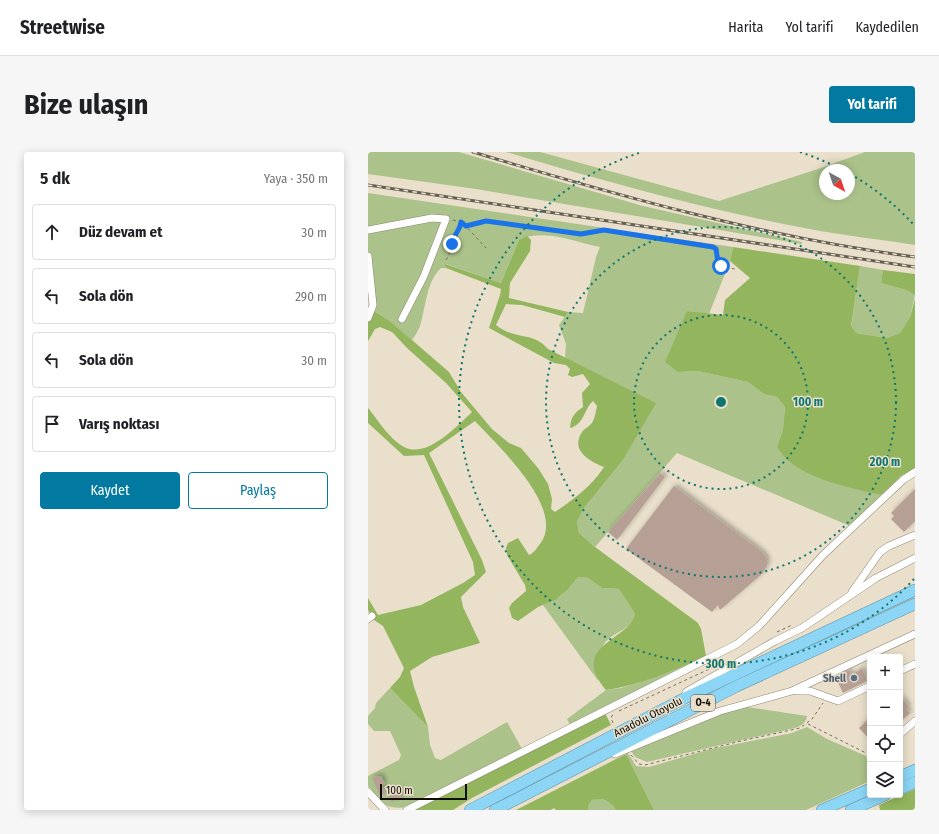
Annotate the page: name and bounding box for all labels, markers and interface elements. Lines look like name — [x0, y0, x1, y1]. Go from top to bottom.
text: Streetwise — [20, 16, 105, 39]
text: Harita — [728, 19, 763, 36]
text: Yol tarifi — [785, 19, 833, 36]
text: Kaydedilen — [855, 19, 919, 36]
button: Yol tarifi — [829, 86, 915, 123]
text: Bize ulaşın — [24, 88, 148, 121]
north arrow — [819, 164, 855, 200]
text: 5 dk — [40, 168, 70, 189]
text: Yaya · 350 m — [264, 171, 328, 186]
icon: ahead — [41, 221, 63, 243]
text: Düz devam et — [79, 223, 162, 241]
text: 30 m — [301, 225, 327, 240]
route end — [443, 235, 461, 253]
route start — [712, 257, 730, 275]
icon: left — [41, 285, 63, 307]
text: Sola dön — [79, 287, 133, 305]
text: 290 m — [295, 289, 327, 304]
icon: left — [41, 349, 63, 371]
text: Sola dön — [79, 351, 133, 369]
text: 30 m — [301, 353, 327, 368]
centre of rings — [714, 395, 728, 409]
text: 100 m — [793, 395, 823, 409]
icon: arrive — [41, 413, 63, 435]
text: Varış noktası — [79, 415, 159, 433]
text: 200 m — [869, 455, 900, 469]
button: Kaydet — [40, 472, 180, 509]
button: Paylaş — [188, 472, 328, 509]
map controls — [867, 654, 903, 798]
button: + — [867, 654, 903, 690]
text: 300 m — [705, 657, 736, 671]
place label: Shell — [823, 672, 847, 685]
marker: Shell — [849, 673, 859, 683]
button: − — [867, 690, 903, 726]
street label: Anadolu Otoyolu — [612, 694, 684, 740]
road number: O-4 — [691, 695, 715, 711]
button: locate — [867, 726, 903, 762]
button: layers — [867, 762, 903, 798]
scale bar — [380, 782, 467, 801]
text: 100 m — [386, 784, 413, 797]

